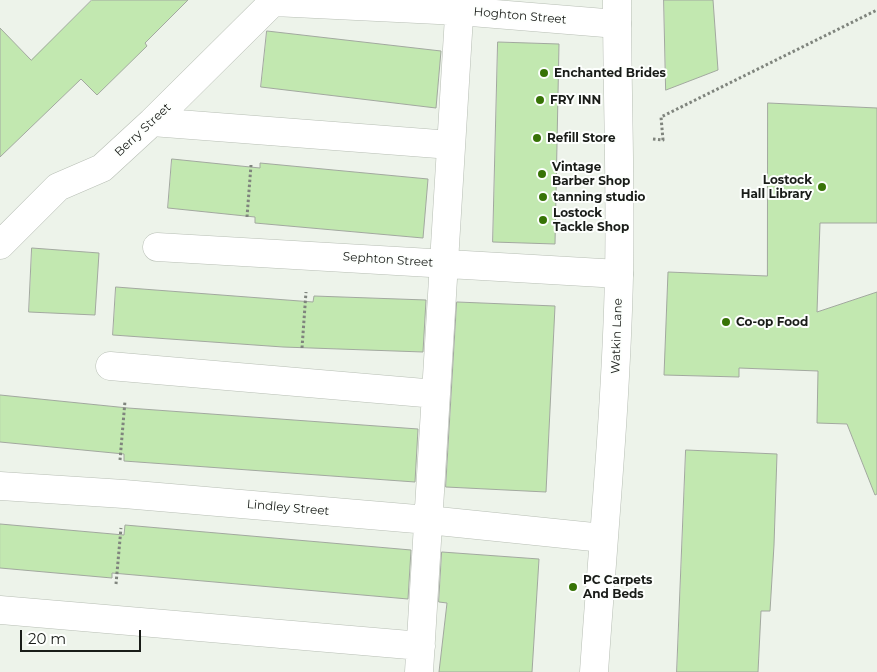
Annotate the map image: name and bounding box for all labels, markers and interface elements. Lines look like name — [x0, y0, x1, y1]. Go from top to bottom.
street label: Hoghton Street — [473, 5, 567, 27]
place label: Enchanted Brides — [554, 66, 666, 80]
marker: Enchanted Brides — [538, 67, 550, 79]
place label: FRY INN — [550, 93, 601, 107]
marker: FRY INN — [534, 94, 546, 106]
street label: Berry Street — [112, 100, 174, 160]
place label: Refill Store — [547, 131, 615, 145]
marker: Refill Store — [531, 132, 543, 144]
place label: Vintage Barber Shop — [552, 160, 630, 188]
marker: Vintage Barber Shop — [536, 168, 548, 180]
place label: Lostock Hall Library — [741, 173, 812, 201]
marker: Lostock Hall Library — [816, 181, 828, 193]
place label: tanning studio — [553, 190, 645, 204]
marker: tanning studio — [537, 191, 549, 203]
place label: Lostock Tackle Shop — [553, 206, 629, 234]
marker: Lostock Tackle Shop — [537, 214, 549, 226]
street label: Sephton Street — [342, 250, 434, 270]
street label: Watkin Lane — [608, 298, 626, 374]
place label: Co-op Food — [736, 315, 808, 329]
marker: Co-op Food — [720, 316, 732, 328]
street label: Lindley Street — [246, 497, 330, 519]
place label: PC Carpets And Beds — [583, 573, 652, 601]
marker: PC Carpets And Beds — [567, 581, 579, 593]
scale bar — [22, 620, 144, 652]
text: 20 m — [28, 629, 66, 648]

